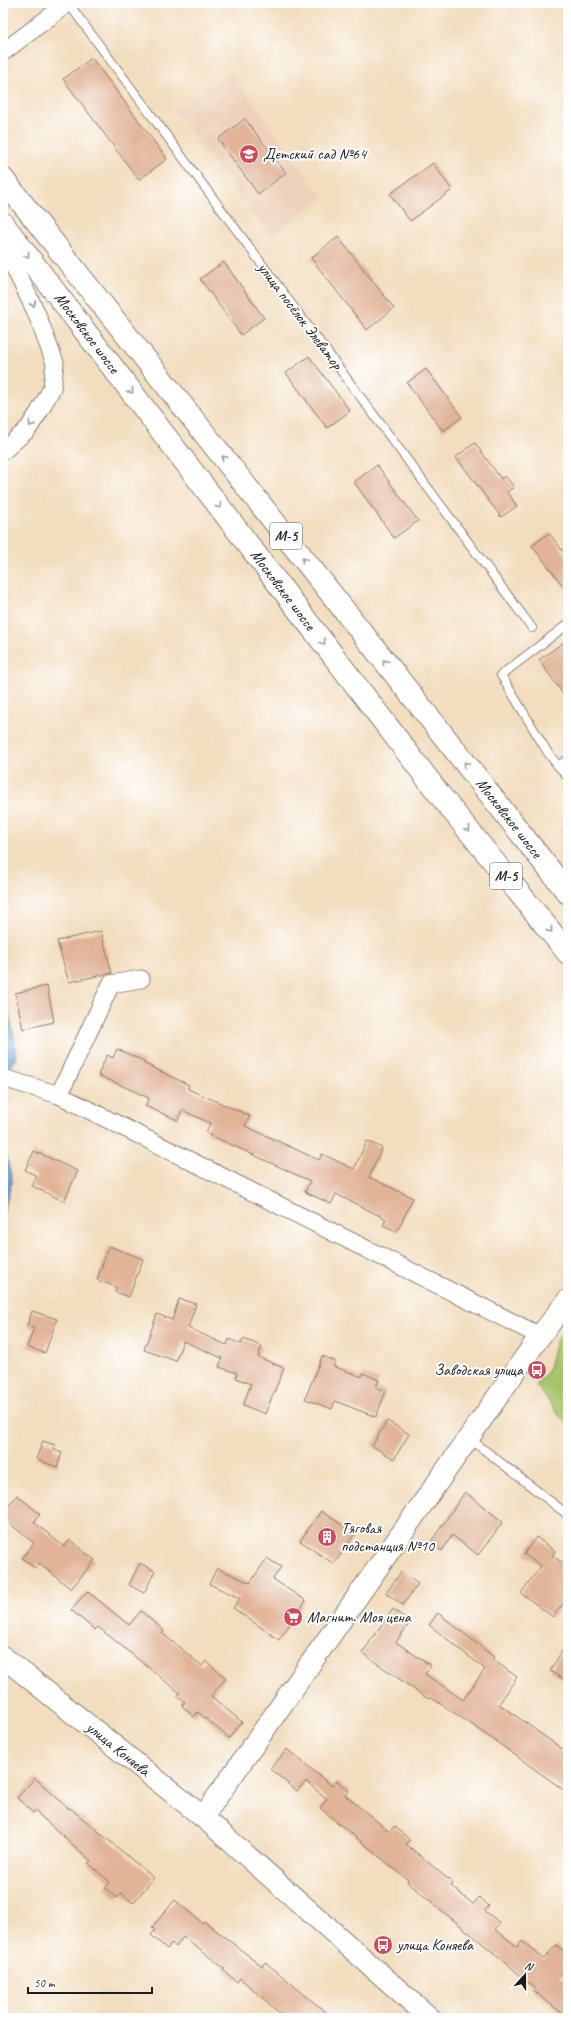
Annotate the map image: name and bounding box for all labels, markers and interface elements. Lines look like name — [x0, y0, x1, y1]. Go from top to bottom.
school or university icon: Детский сад №64 — [238, 143, 260, 165]
place label: Детский сад №64 — [263, 144, 368, 164]
one-way arrow — [22, 250, 29, 257]
street label: улица посёлок Элеватор — [253, 258, 347, 374]
street label: Московское шоссе — [50, 289, 125, 379]
one-way arrow — [28, 300, 35, 307]
one-way arrow — [127, 387, 134, 394]
one-way arrow — [28, 420, 36, 427]
one-way arrow — [221, 455, 228, 462]
one-way arrow — [214, 501, 221, 508]
road number: М-5 — [270, 523, 302, 549]
street label: Московское шоссе — [246, 546, 321, 636]
one-way arrow — [302, 557, 309, 564]
one-way arrow — [319, 638, 326, 645]
one-way arrow — [383, 659, 390, 666]
one-way arrow — [463, 761, 470, 768]
street label: Московское шоссе — [471, 774, 548, 864]
one-way arrow — [463, 825, 470, 832]
road number: М-5 — [490, 863, 522, 889]
one-way arrow — [545, 926, 552, 933]
bus stop icon: Заводская улица — [526, 1359, 548, 1381]
place label: Заводская улица — [434, 1360, 524, 1380]
place label: Тяговая подстанция №10 — [341, 1518, 436, 1556]
building icon: Тяговая подстанция №10 — [316, 1526, 338, 1548]
supermarket icon: Магнит. Моя цена — [282, 1606, 304, 1628]
place label: Магнит. Моя цена — [307, 1607, 412, 1627]
street label: улица Коняева — [81, 1717, 155, 1781]
bus stop icon: улица Коняева — [372, 1934, 394, 1956]
place label: улица Коняева — [396, 1935, 474, 1955]
north arrow — [505, 1955, 545, 1995]
text: N — [523, 1958, 536, 1974]
scale bar — [28, 1969, 152, 1995]
text: 50 m — [34, 1975, 56, 1991]

